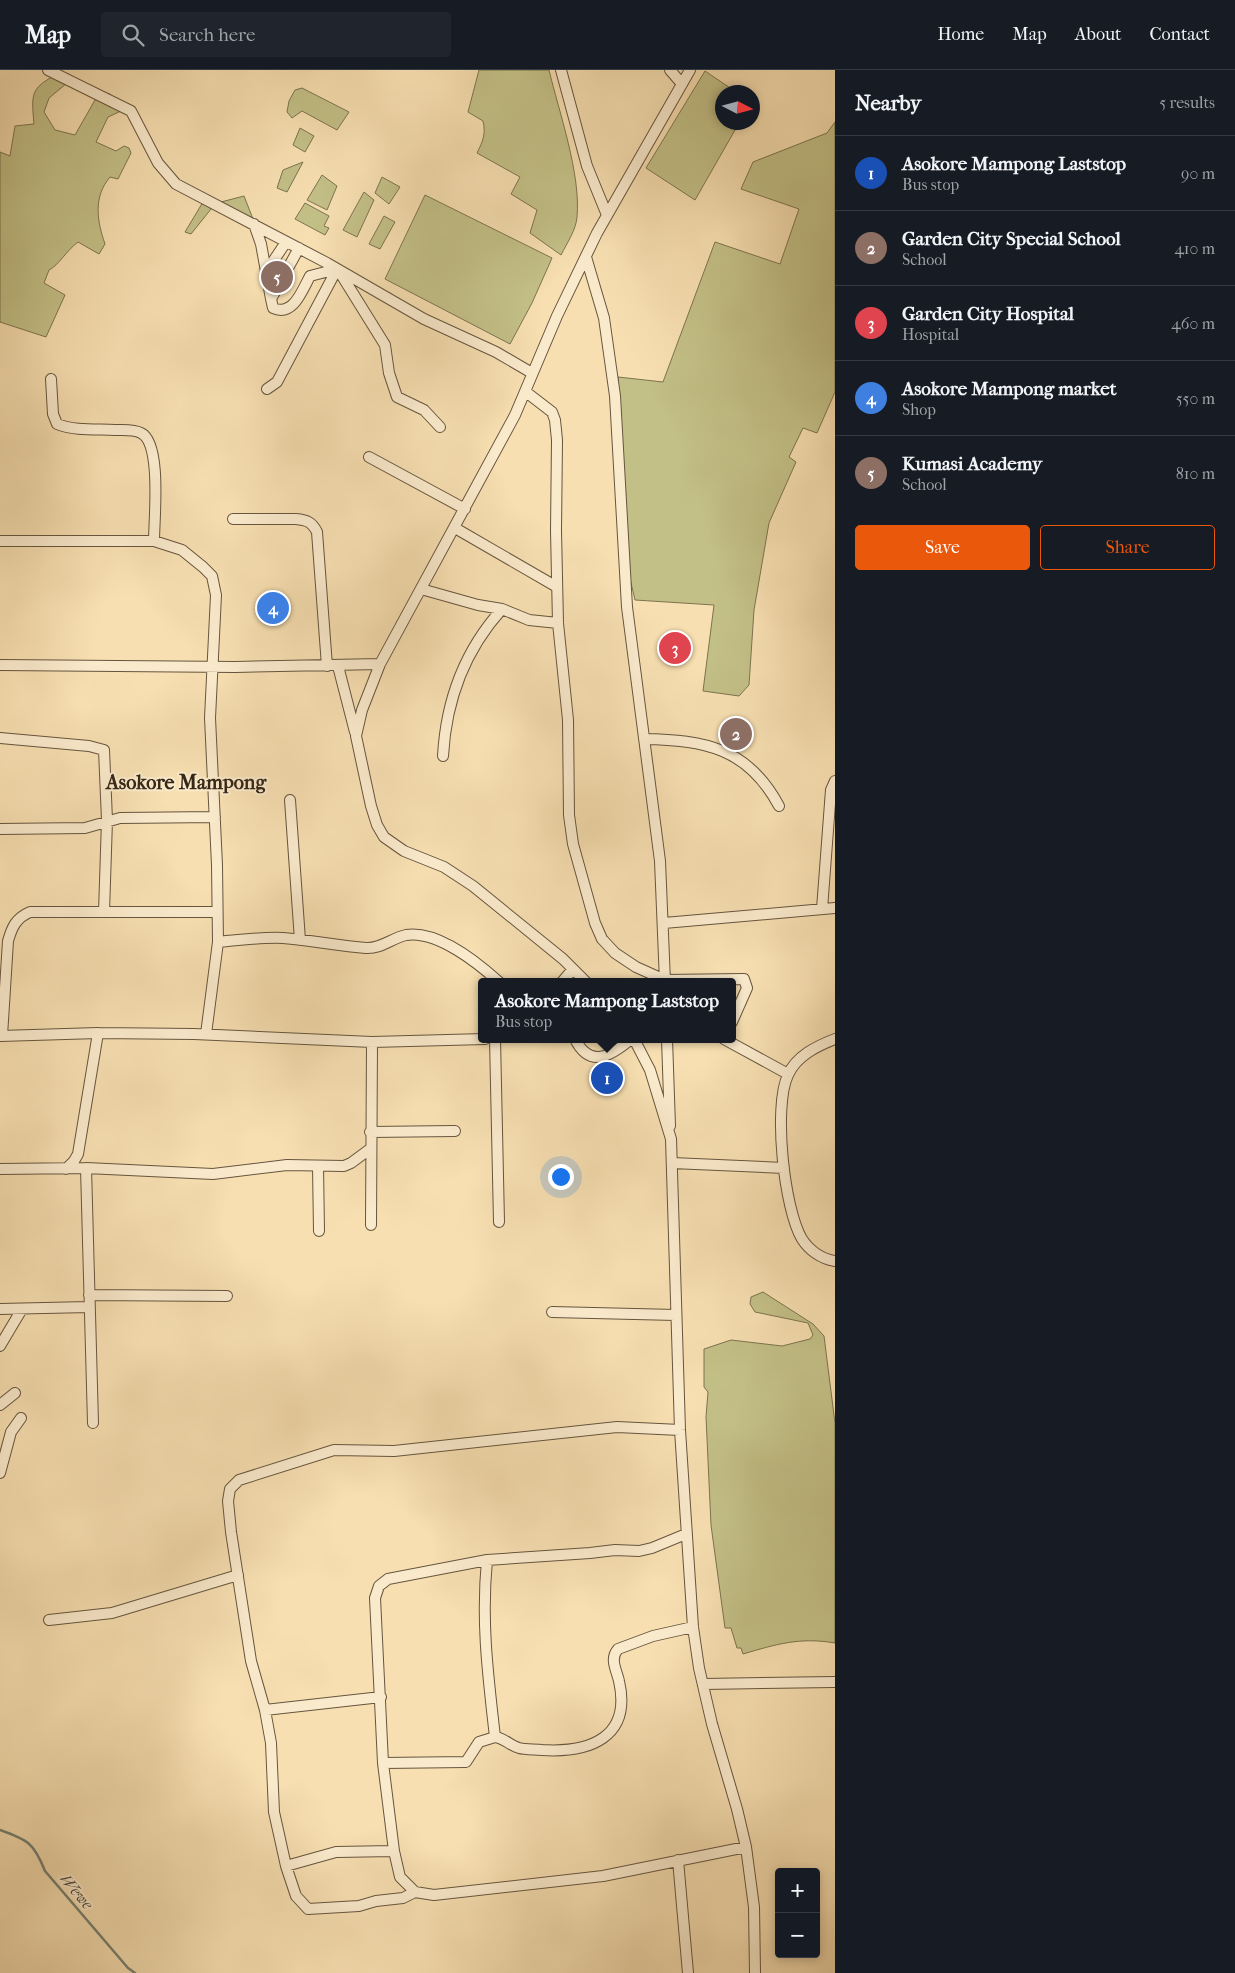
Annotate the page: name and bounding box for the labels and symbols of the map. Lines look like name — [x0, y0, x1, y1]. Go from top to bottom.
north arrow — [715, 85, 760, 130]
pin: 5 — [261, 258, 293, 296]
pin: 4 — [257, 589, 289, 627]
pin: 3 — [659, 629, 691, 667]
pin: 2 — [720, 715, 752, 753]
district label: Asokore Mampong — [104, 771, 267, 794]
pin: 1 — [591, 1059, 623, 1097]
your location — [548, 1164, 574, 1190]
water label: Wewe — [56, 1870, 97, 1913]

